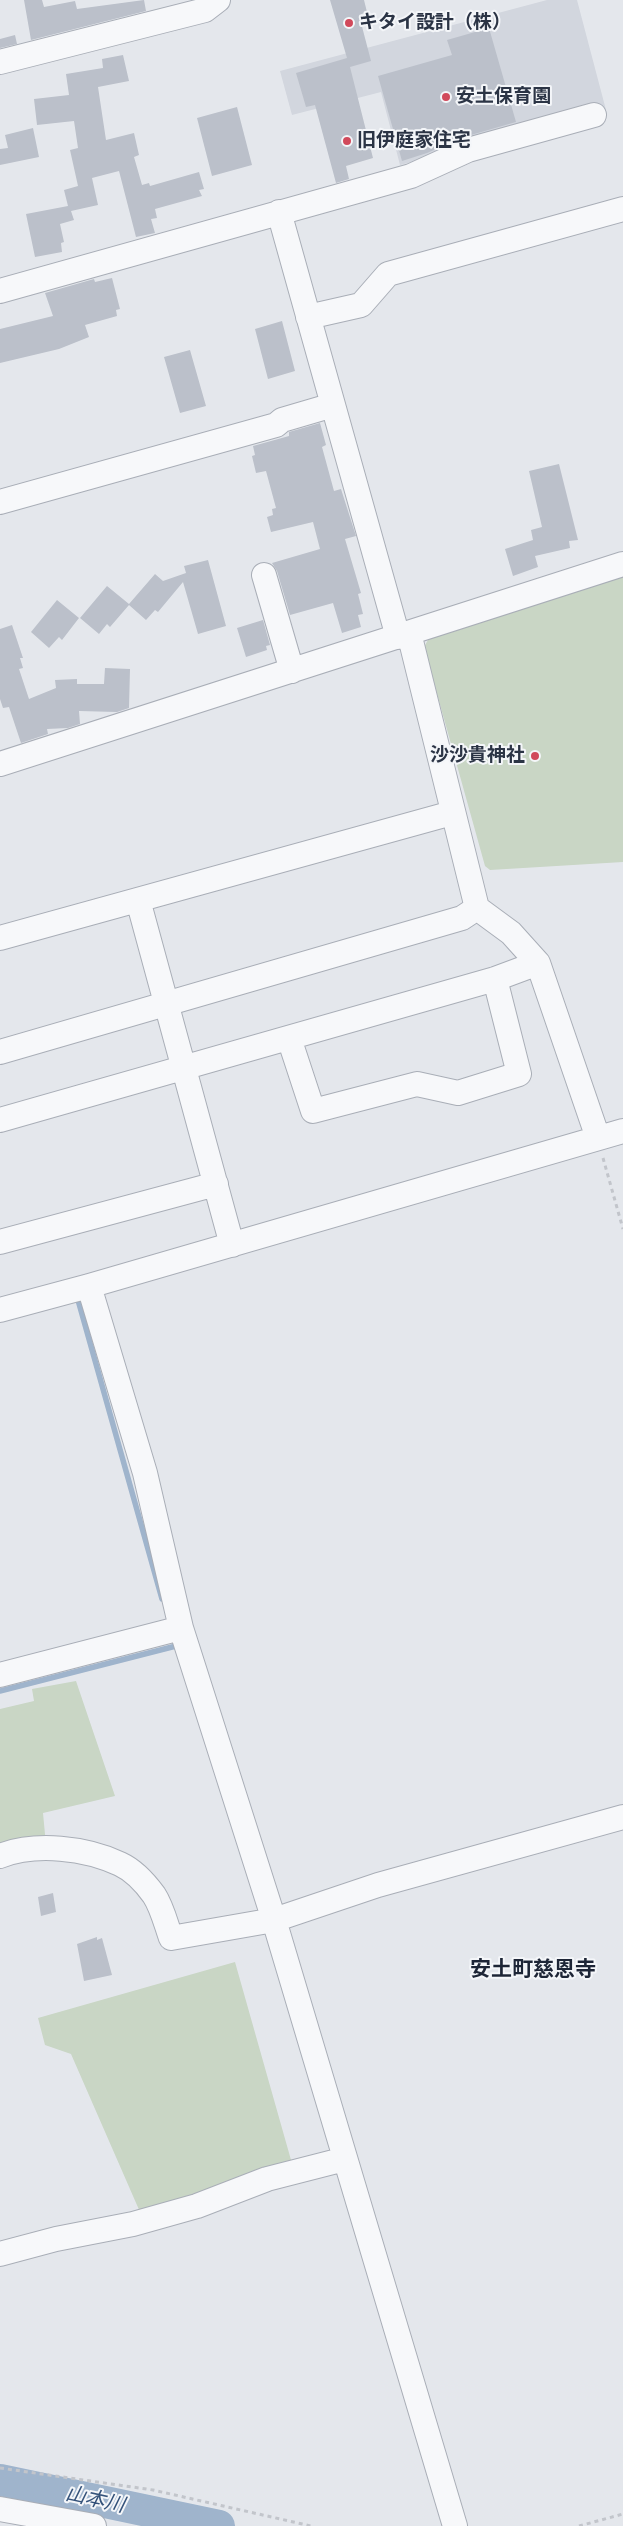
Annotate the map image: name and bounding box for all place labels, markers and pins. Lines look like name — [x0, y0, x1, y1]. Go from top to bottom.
place label: キタイ設計（株） — [359, 12, 511, 34]
marker: キタイ設計（株） — [343, 17, 355, 29]
place label: 安土保育園 — [456, 86, 551, 108]
marker: 安土保育園 — [440, 91, 452, 103]
place label: 旧伊庭家住宅 — [357, 130, 471, 152]
marker: 旧伊庭家住宅 — [341, 135, 353, 147]
place label: 沙沙貴神社 — [430, 745, 525, 767]
marker: 沙沙貴神社 — [529, 750, 541, 762]

